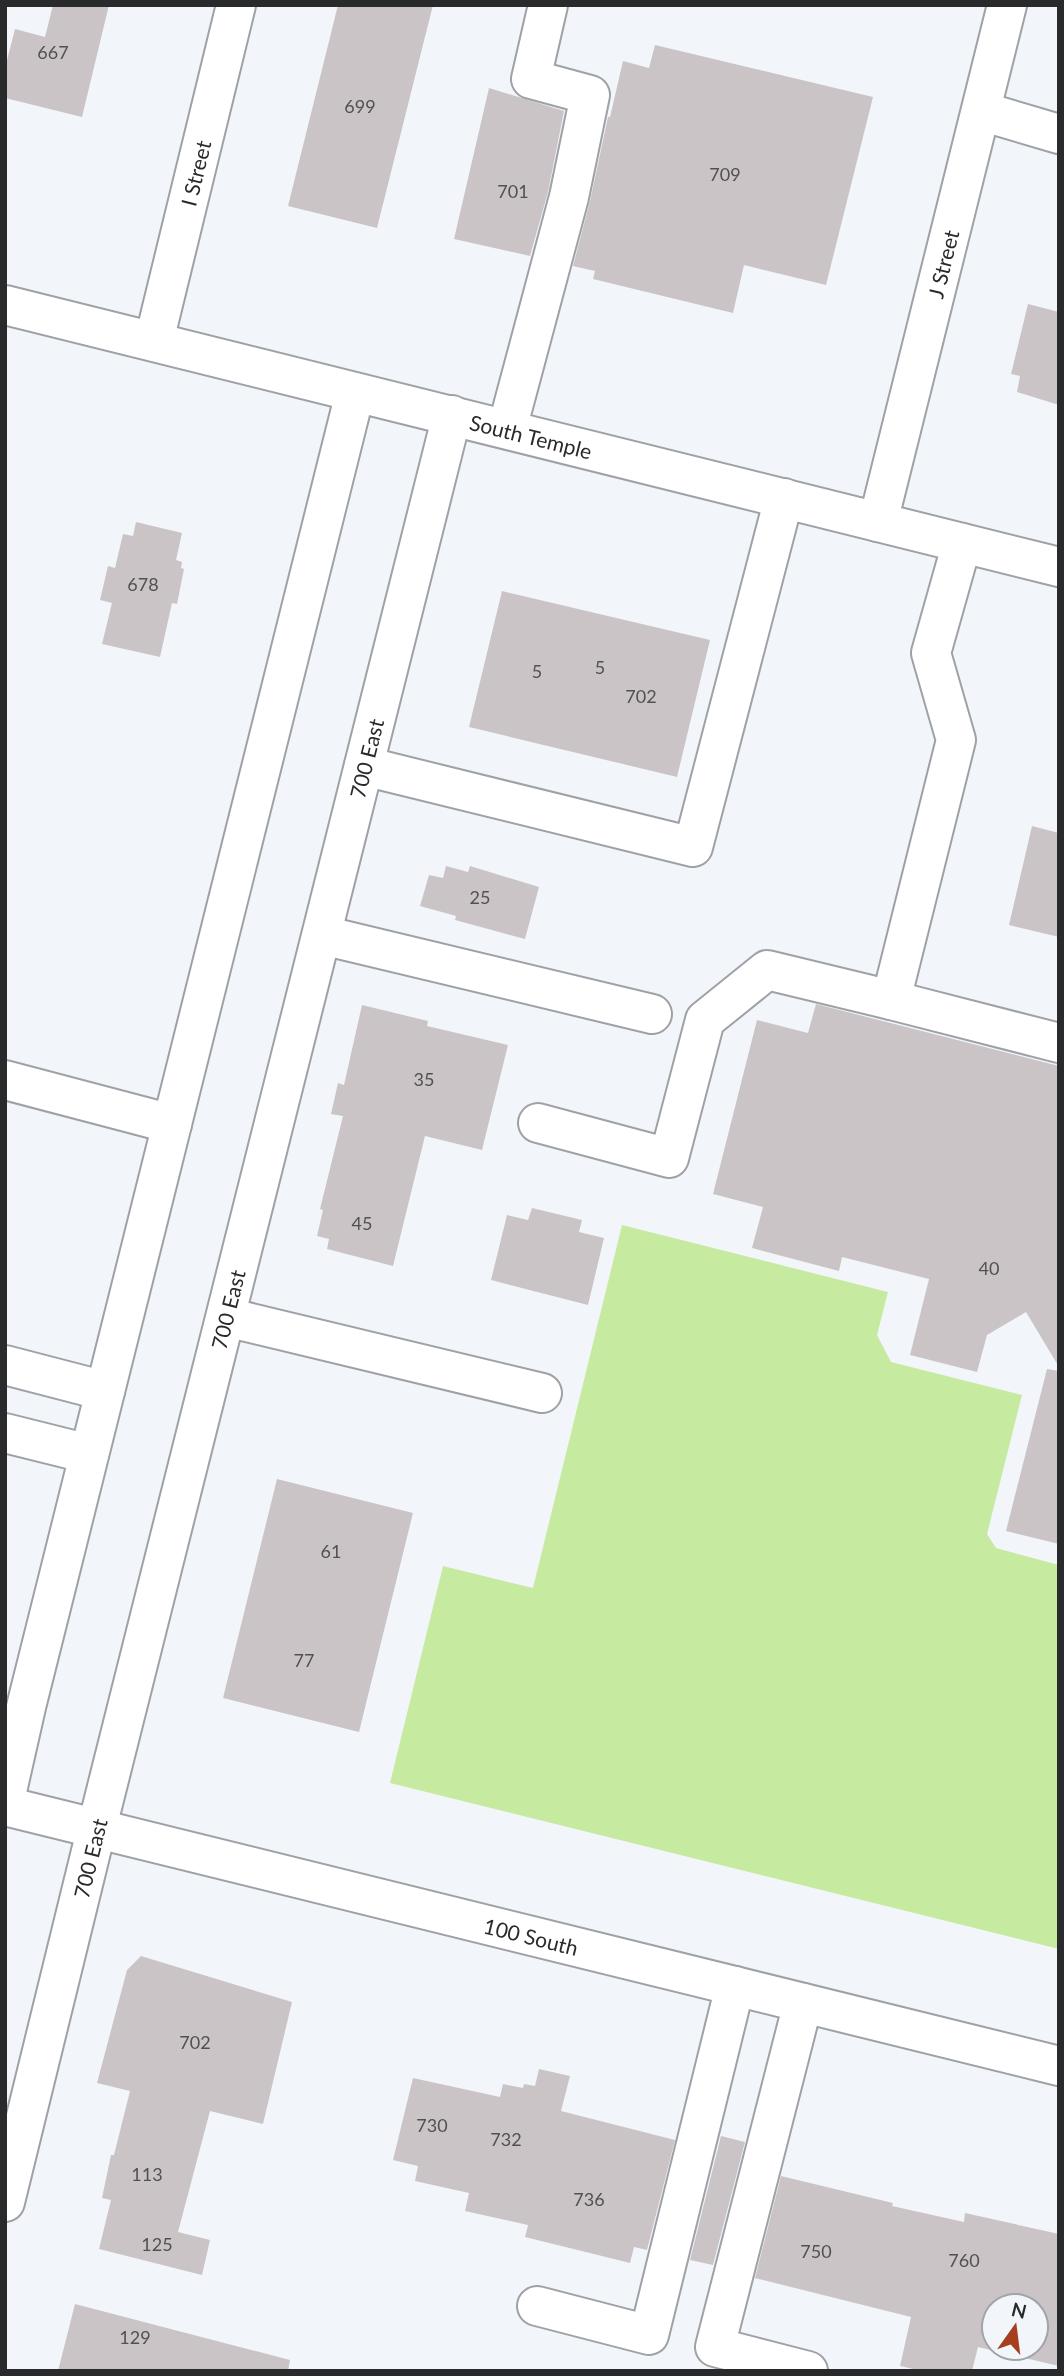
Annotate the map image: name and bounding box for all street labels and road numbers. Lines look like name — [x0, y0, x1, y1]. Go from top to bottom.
street label: I Street — [175, 137, 215, 208]
street label: J Street — [922, 227, 963, 301]
street label: South Temple — [467, 409, 595, 463]
street label: 700 East — [344, 716, 388, 801]
street label: 700 East — [205, 1266, 249, 1352]
street label: 700 East — [68, 1815, 111, 1901]
street label: 100 South — [482, 1912, 581, 1959]

